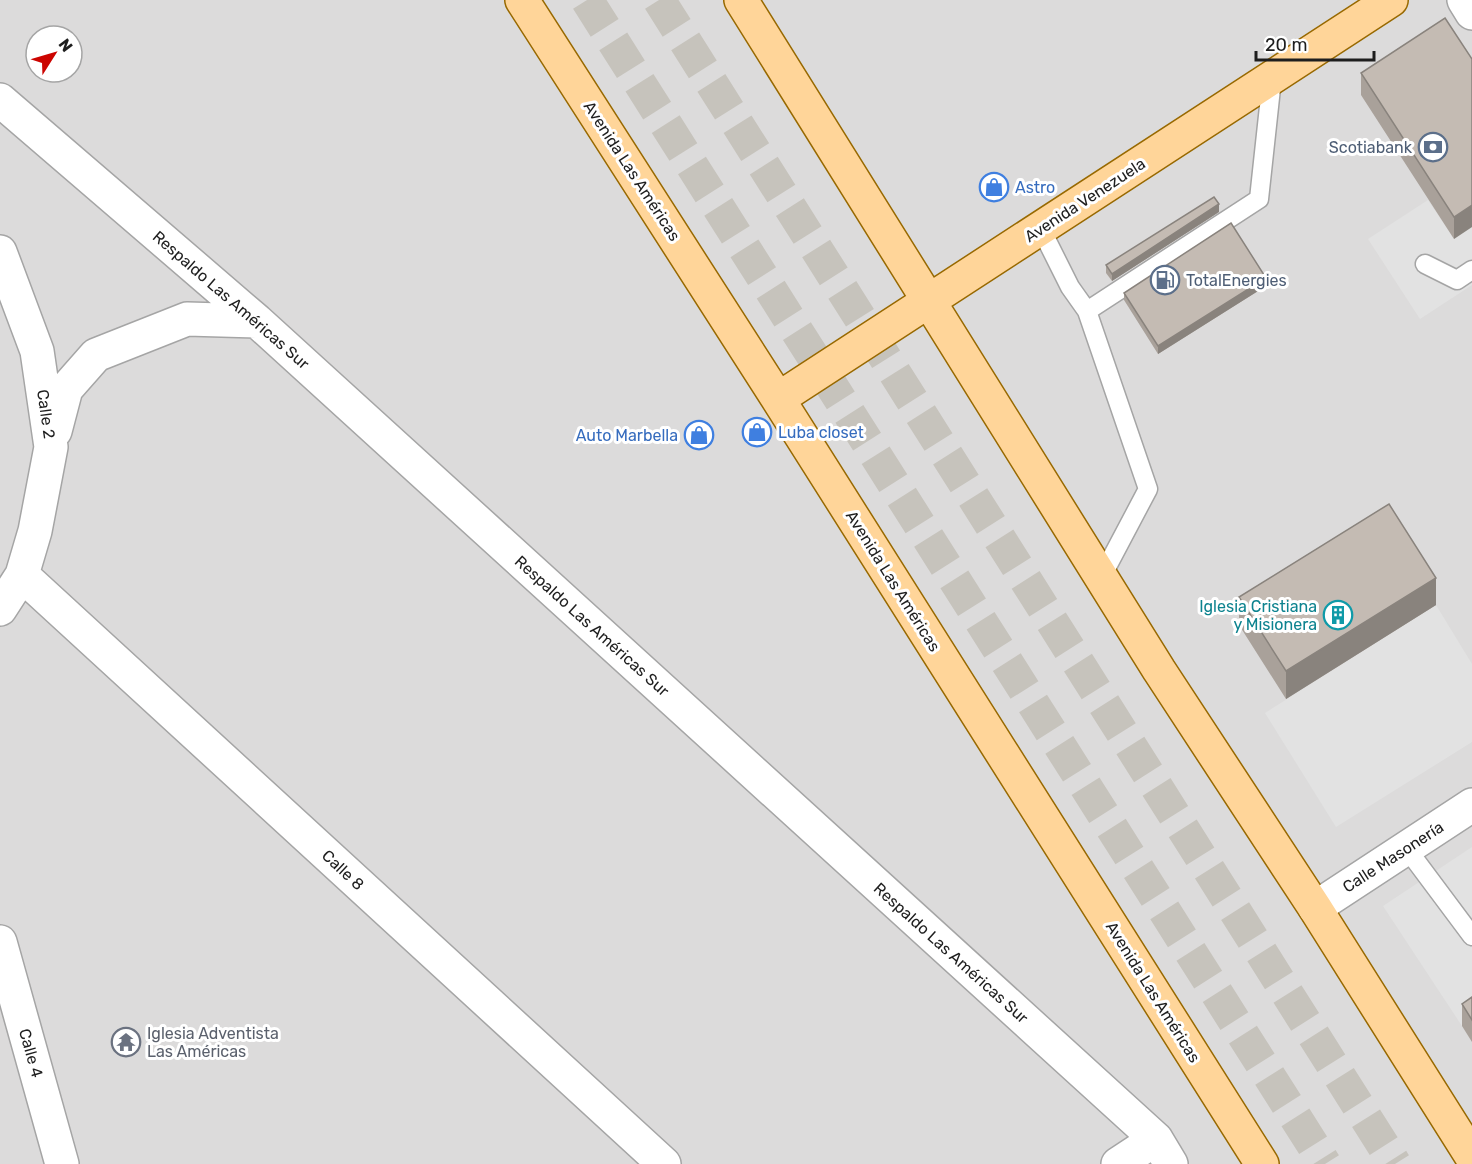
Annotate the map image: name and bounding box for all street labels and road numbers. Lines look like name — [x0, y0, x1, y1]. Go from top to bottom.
street label: Avenida Las Américas — [580, 98, 684, 244]
street label: Avenida Venezuela — [1021, 154, 1149, 246]
street label: Respaldo Las Américas Sur — [149, 227, 313, 373]
street label: Calle 2 — [33, 388, 59, 440]
street label: Avenida Las Américas — [842, 507, 944, 655]
street label: Respaldo Las Américas Sur — [511, 552, 673, 700]
street label: Calle Masonería — [1339, 817, 1447, 897]
street label: Calle 8 — [318, 846, 368, 894]
street label: Respaldo Las Américas Sur — [870, 879, 1032, 1027]
street label: Avenida Las Américas — [1102, 918, 1204, 1066]
street label: Calle 4 — [15, 1026, 47, 1080]

